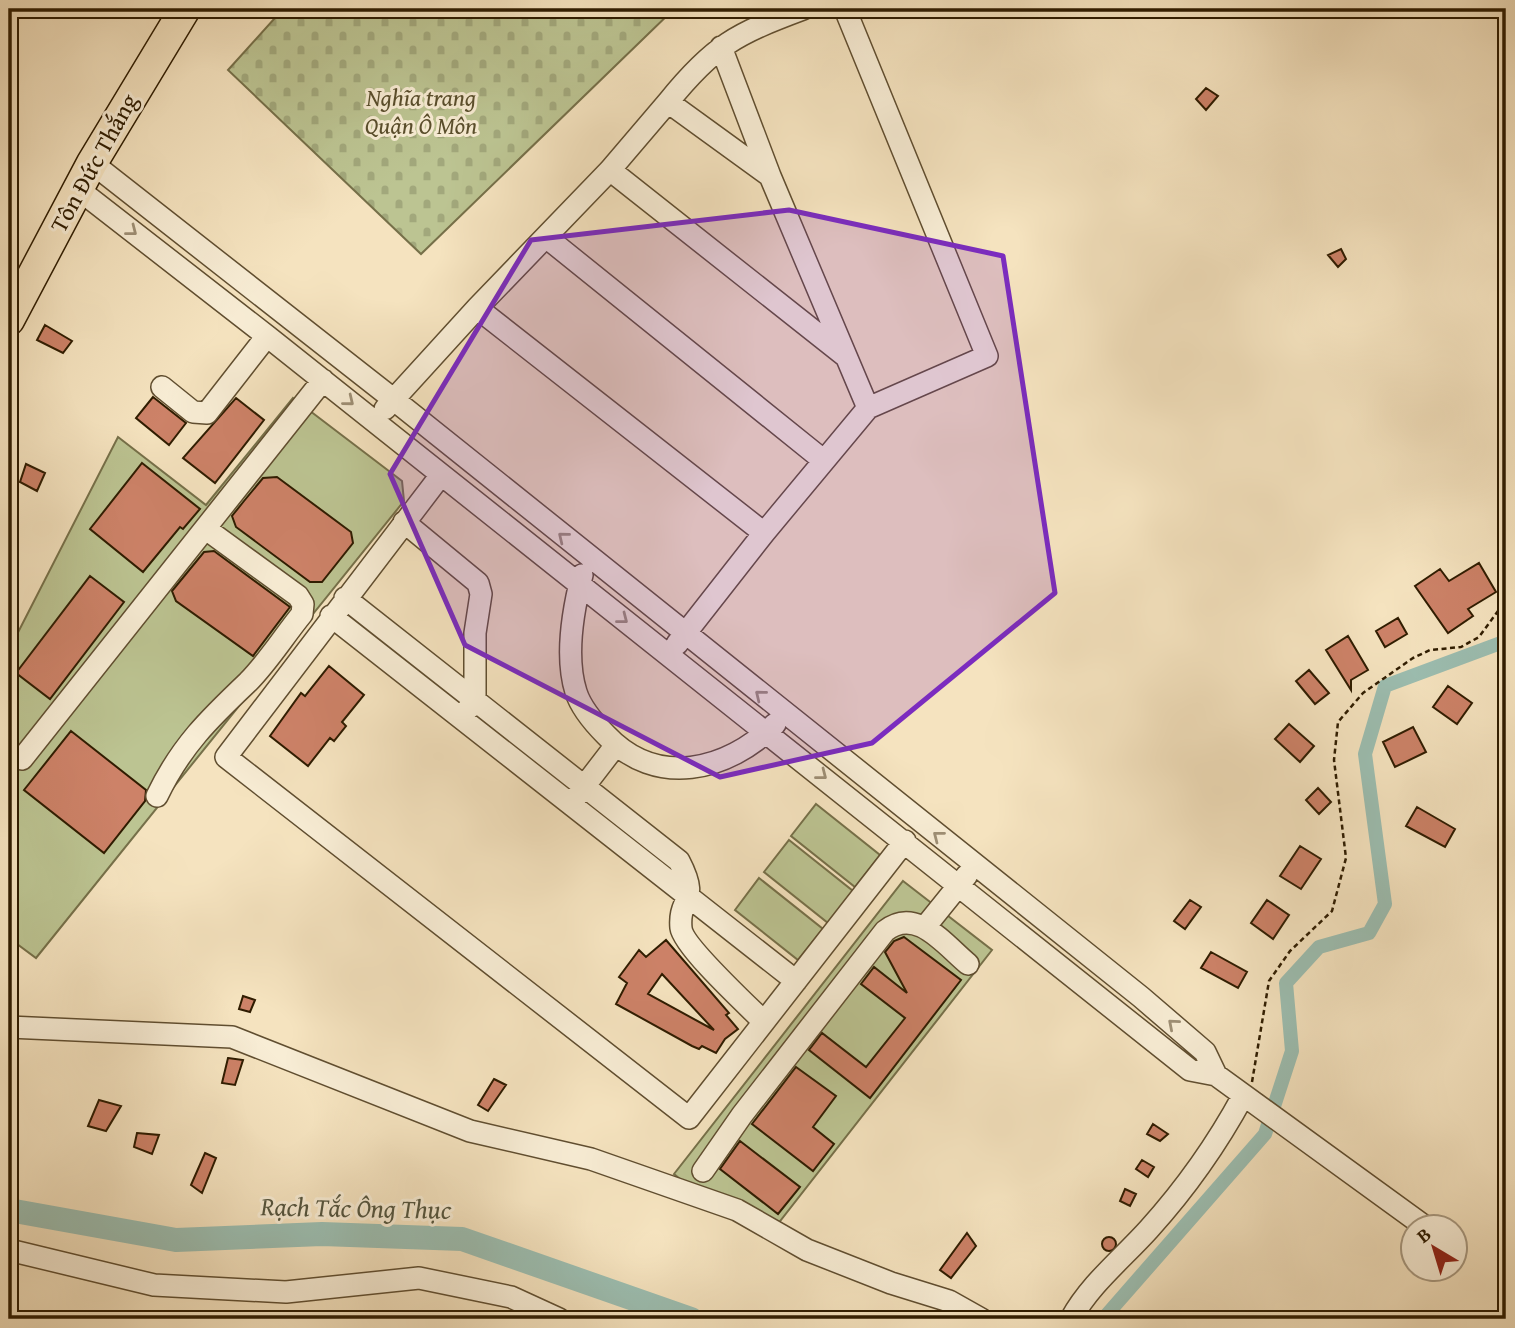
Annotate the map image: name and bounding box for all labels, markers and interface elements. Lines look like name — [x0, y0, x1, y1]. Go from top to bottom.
park label: Nghĩa trang Quận Ô Môn — [365, 80, 477, 143]
street label: Tôn Đức Thắng — [41, 87, 146, 239]
one-way arrow — [124, 222, 137, 235]
one-way arrow — [342, 393, 354, 406]
one-way arrow — [559, 532, 571, 545]
one-way arrow — [616, 611, 628, 624]
one-way arrow — [755, 690, 767, 703]
one-way arrow — [814, 766, 826, 779]
one-way arrow — [933, 832, 945, 845]
one-way arrow — [1168, 1020, 1181, 1032]
water label: Rạch Tắc Ông Thục — [259, 1186, 452, 1229]
north arrow — [1400, 1212, 1470, 1282]
text: B — [1410, 1220, 1437, 1249]

